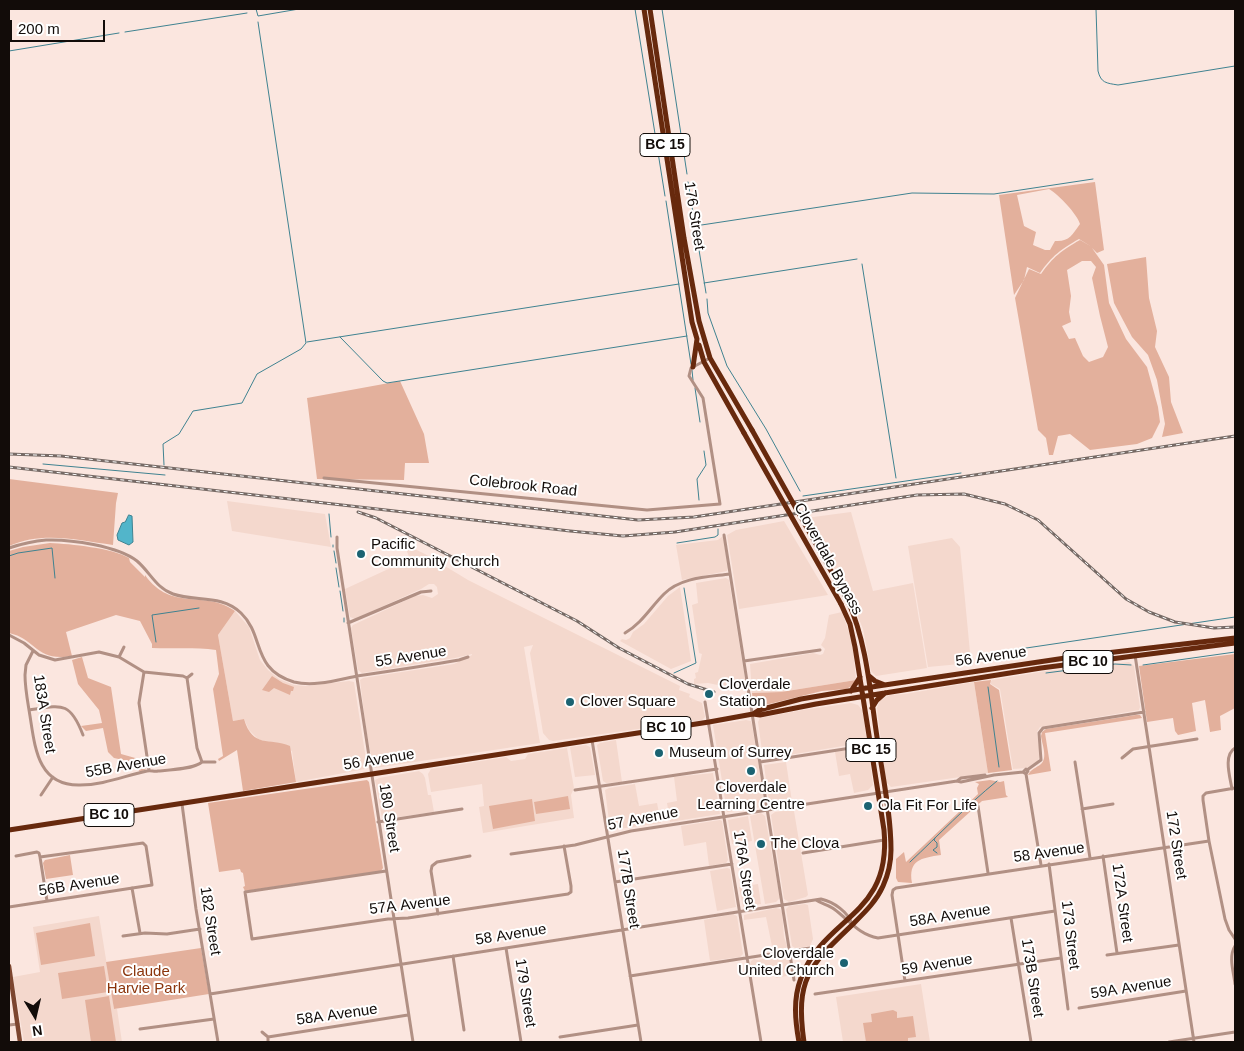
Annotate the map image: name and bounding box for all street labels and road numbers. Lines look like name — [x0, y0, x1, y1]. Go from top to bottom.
road number: BC 15 — [640, 134, 690, 156]
street label: 176 Street — [680, 180, 708, 252]
street label: Colebrook Road — [468, 471, 578, 501]
street label: Cloverdale Bypass — [790, 500, 866, 618]
street label: 55 Avenue — [374, 643, 448, 671]
street label: 56 Avenue — [954, 643, 1028, 671]
road number: BC 10 — [1063, 650, 1113, 674]
street label: 183A Street — [29, 673, 59, 755]
road number: BC 10 — [641, 716, 691, 740]
road number: BC 15 — [846, 738, 896, 762]
street label: 56 Avenue — [342, 746, 416, 774]
street label: 55B Avenue — [84, 750, 168, 782]
street label: 180 Street — [375, 782, 403, 854]
street label: 57 Avenue — [606, 803, 680, 835]
road number: BC 10 — [84, 804, 134, 826]
street label: 172 Street — [1162, 809, 1190, 881]
street label: 176A Street — [729, 829, 759, 911]
street label: 58 Avenue — [1012, 839, 1086, 867]
street label: 177B Street — [613, 848, 643, 930]
street label: 172A Street — [1108, 863, 1136, 943]
street label: 56B Avenue — [37, 870, 121, 900]
street label: 182 Street — [196, 885, 224, 957]
street label: 57A Avenue — [368, 891, 452, 919]
street label: 173 Street — [1057, 900, 1083, 970]
street label: 58A Avenue — [908, 901, 992, 931]
street label: 58 Avenue — [474, 921, 548, 949]
street label: 173B Street — [1017, 937, 1047, 1019]
street label: 59 Avenue — [900, 951, 974, 979]
street label: 179 Street — [511, 957, 539, 1029]
street label: 59A Avenue — [1089, 973, 1173, 1003]
street label: 58A Avenue — [295, 1000, 379, 1030]

